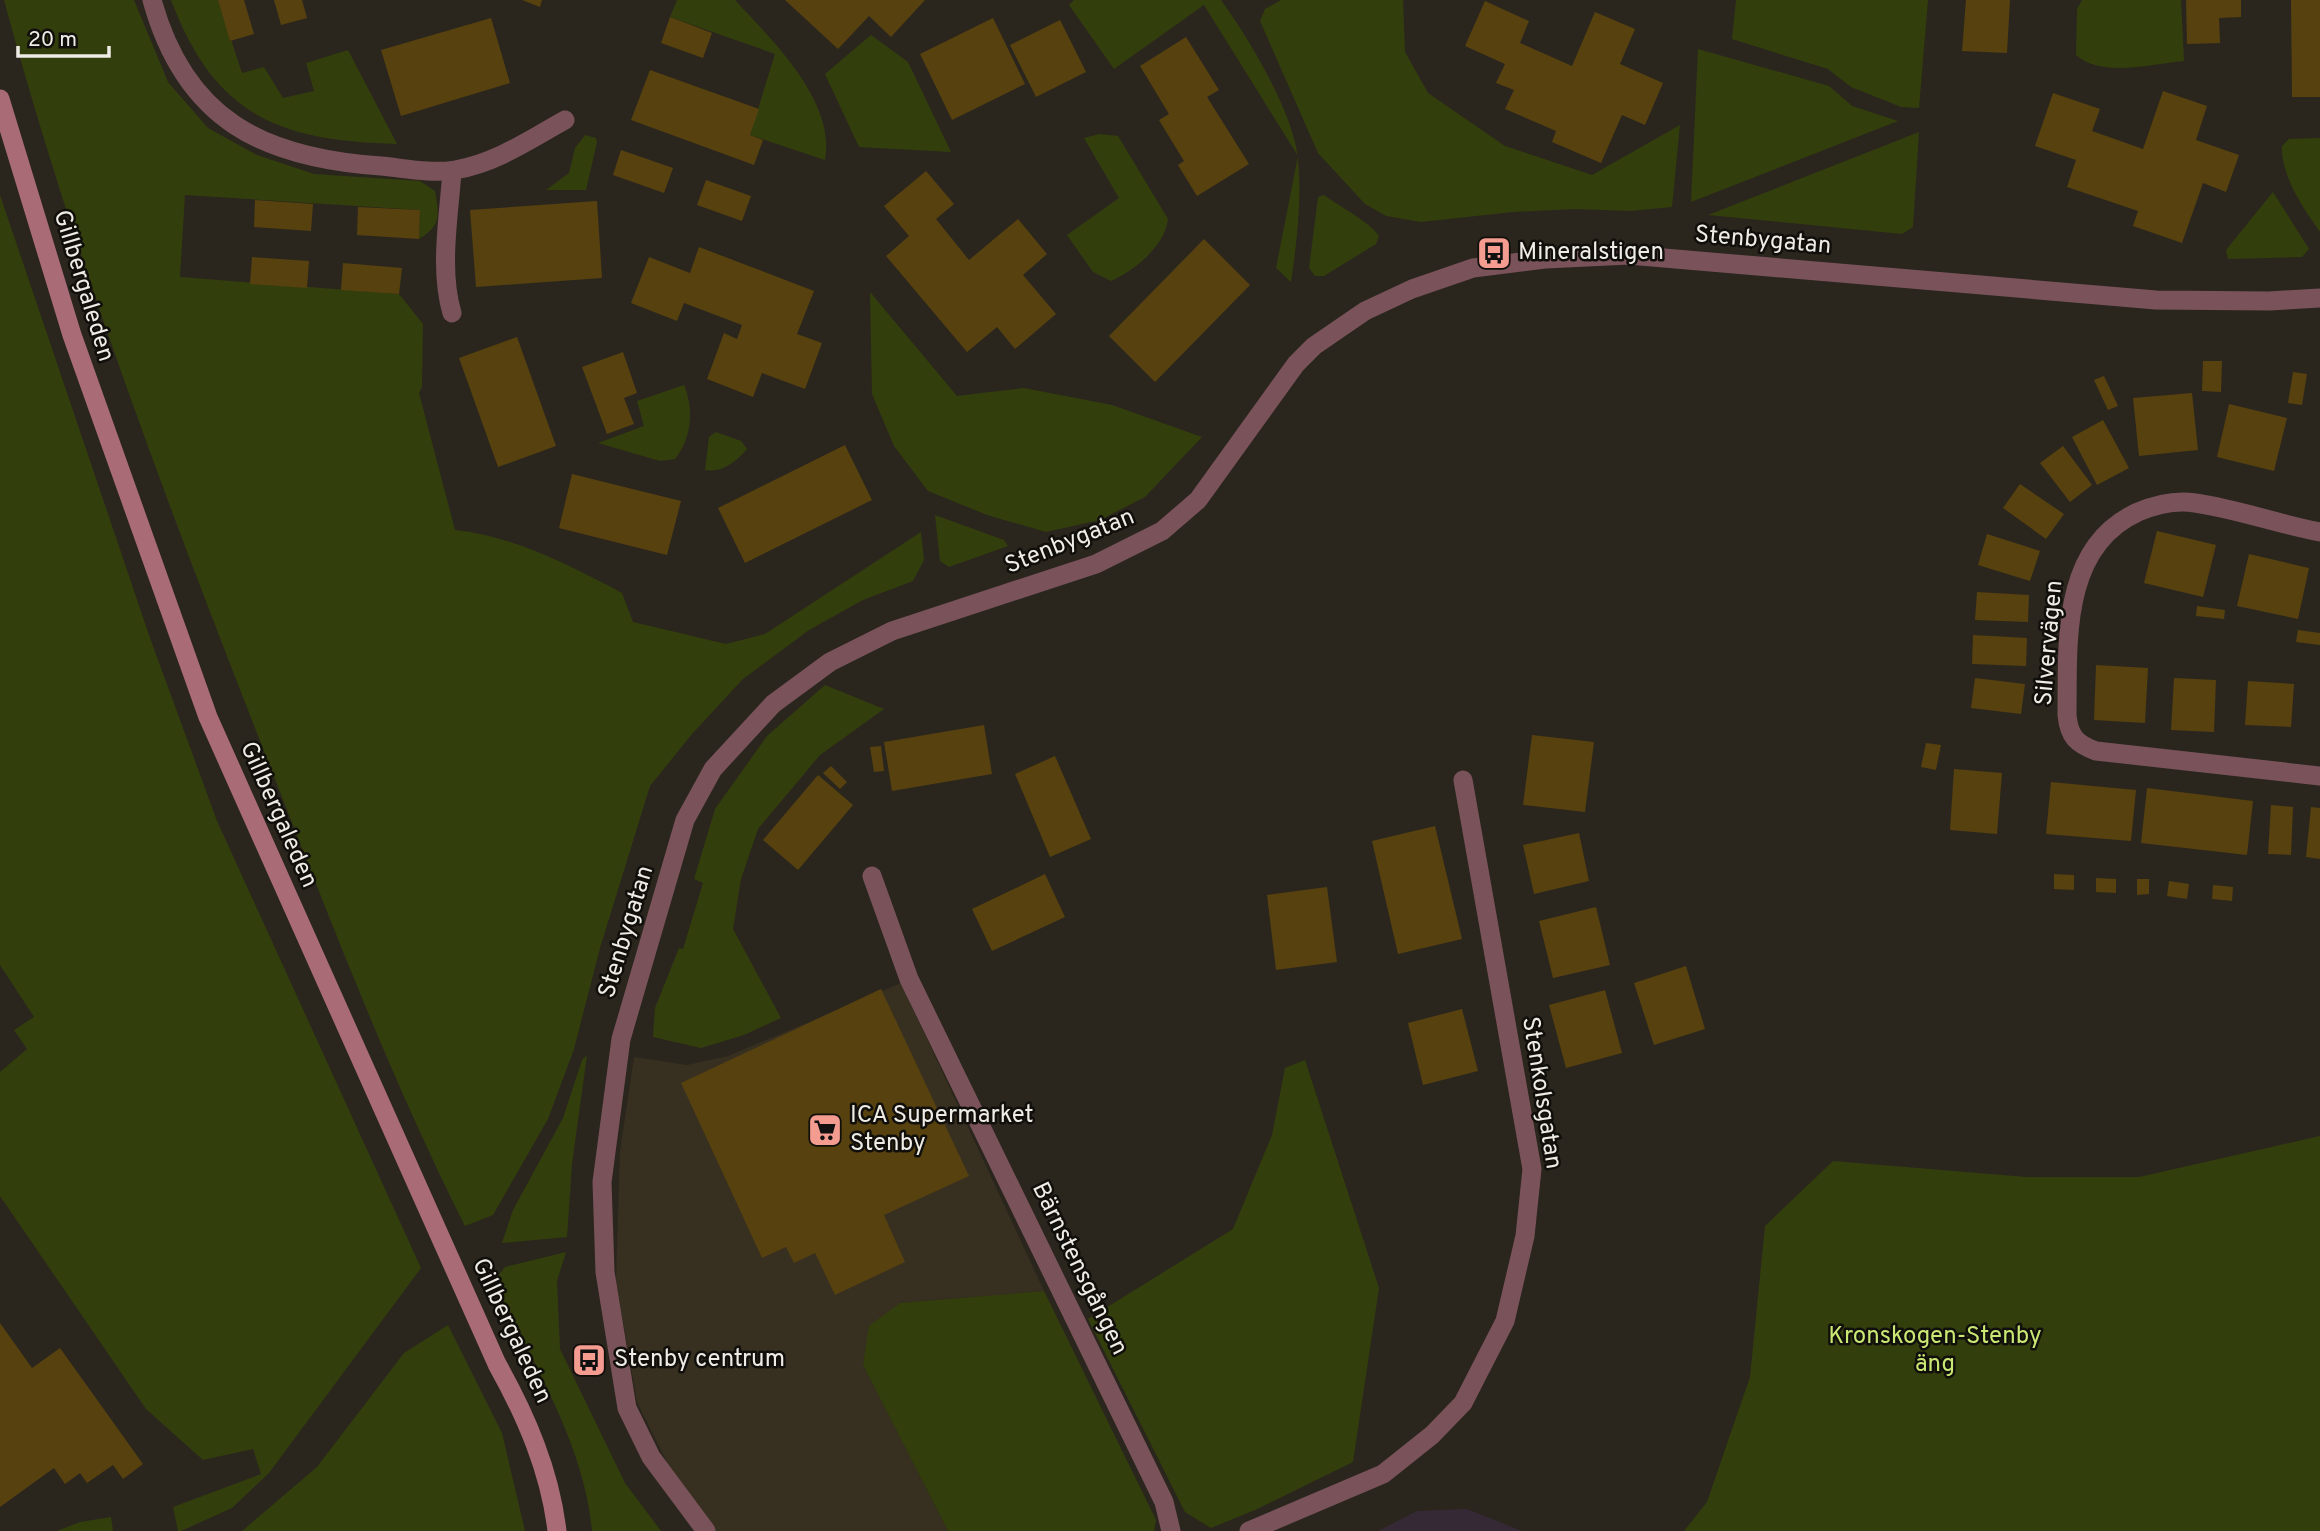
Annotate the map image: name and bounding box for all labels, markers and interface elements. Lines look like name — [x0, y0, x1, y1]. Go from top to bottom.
scale bar — [18, 14, 108, 58]
text: 20 m — [28, 27, 77, 54]
street label: Gillbergaleden — [46, 207, 120, 365]
street label: Stenbygatan — [1694, 220, 1832, 262]
bus stop icon: Mineralstigen — [1475, 234, 1513, 272]
place label: Mineralstigen — [1518, 238, 1664, 268]
street label: Stenbygatan — [1001, 502, 1139, 582]
street label: Silvervägen — [2030, 579, 2070, 707]
street label: Gillbergaleden — [232, 737, 324, 893]
street label: Stenbygatan — [593, 862, 661, 1002]
street label: Stenkolsgatan — [1514, 1015, 1568, 1171]
place label: ICA Supermarket Stenby — [850, 1101, 1034, 1159]
supermarket icon: ICA Supermarket Stenby — [806, 1111, 844, 1149]
street label: Bärnstensgången — [1024, 1178, 1134, 1360]
street label: Gillbergaleden — [464, 1253, 558, 1409]
park label: Kronskogen-Stenby äng — [1828, 1322, 2042, 1380]
bus stop icon: Stenby centrum — [570, 1341, 608, 1379]
place label: Stenby centrum — [614, 1345, 785, 1375]

